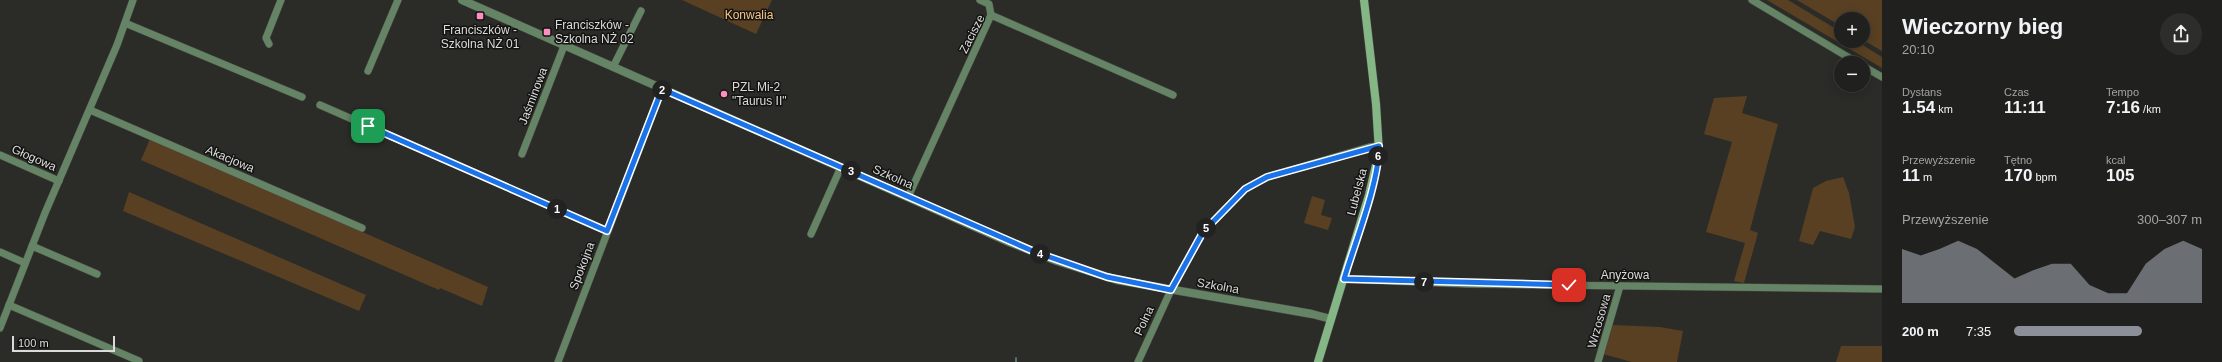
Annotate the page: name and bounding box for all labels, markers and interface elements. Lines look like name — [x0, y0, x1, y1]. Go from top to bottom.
park label: Konwalia — [725, 8, 774, 22]
marker: Franciszków - Szkolna NŻ 01 — [475, 11, 485, 21]
street label: Zacisze — [956, 12, 988, 56]
map controls — [1834, 12, 1870, 92]
button: + — [1834, 12, 1870, 48]
button: share — [2160, 13, 2202, 55]
text: Wieczorny bieg — [1902, 14, 2063, 39]
place label: Franciszków - Szkolna NŻ 02 — [555, 18, 634, 46]
place label: Franciszków - Szkolna NŻ 01 — [441, 23, 520, 51]
marker: Franciszków - Szkolna NŻ 02 — [542, 27, 552, 37]
text: 20:10 — [1902, 42, 1935, 57]
button: − — [1834, 56, 1870, 92]
street label: Jaśminowa — [516, 65, 550, 127]
pin: 2 — [652, 80, 672, 100]
place label: PZL Mi-2 "Taurus II" — [732, 80, 787, 108]
text: 2 — [659, 84, 665, 96]
text: Dystans — [1902, 86, 1942, 98]
text: Czas — [2004, 86, 2029, 98]
text: Tempo — [2106, 86, 2139, 98]
marker: PZL Mi-2 "Taurus II" — [719, 89, 729, 99]
text: 1.54 — [1902, 98, 1935, 117]
text: 11:11 — [2004, 98, 2046, 117]
text: 7:16 — [2106, 98, 2140, 117]
text: km — [1935, 103, 1953, 115]
text: /km — [2140, 103, 2161, 115]
pin — [351, 109, 385, 143]
icon: arrive — [357, 115, 379, 137]
street label: Głogowa — [10, 142, 59, 174]
street label: Akacjowa — [204, 143, 257, 176]
pin: 6 — [1368, 146, 1388, 166]
text: 6 — [1375, 150, 1381, 162]
text: Przewyższenie — [1902, 154, 1975, 166]
text: Tętno — [2004, 154, 2032, 166]
text: kcal — [2106, 154, 2126, 166]
pin: 3 — [841, 161, 861, 181]
street label: Szkolna — [871, 162, 916, 192]
text: 3 — [848, 165, 854, 177]
text: 11 — [1902, 166, 1920, 185]
text: 170 — [2004, 166, 2032, 185]
text: 105 — [2106, 166, 2134, 185]
street label: Lubelska — [1344, 167, 1370, 217]
text: m — [1920, 171, 1932, 183]
text: bpm — [2032, 171, 2057, 183]
pin: 1 — [547, 199, 567, 219]
text: 1 — [554, 203, 560, 215]
text: Przewyższenie — [1902, 212, 1989, 227]
text: 300–307 m — [2137, 212, 2202, 227]
pin: 5 — [1196, 218, 1216, 238]
text: 5 — [1203, 222, 1209, 234]
street label: Spokojna — [566, 240, 598, 292]
pin: 4 — [1030, 244, 1050, 264]
text: 4 — [1037, 248, 1043, 260]
pin — [1552, 268, 1586, 302]
street label: Anyżowa — [1601, 268, 1650, 282]
pin: 7 — [1414, 272, 1434, 292]
icon: check — [1558, 274, 1580, 296]
street label: Szkolna — [1196, 275, 1241, 297]
text: 7 — [1421, 276, 1427, 288]
street label: Wrzosowa — [1585, 292, 1614, 350]
street label: Polna — [1131, 304, 1157, 338]
text: 200 m — [1902, 324, 1939, 339]
text: 7:35 — [1966, 324, 1991, 339]
scale bar — [12, 334, 115, 353]
text: 100 m — [18, 337, 49, 349]

